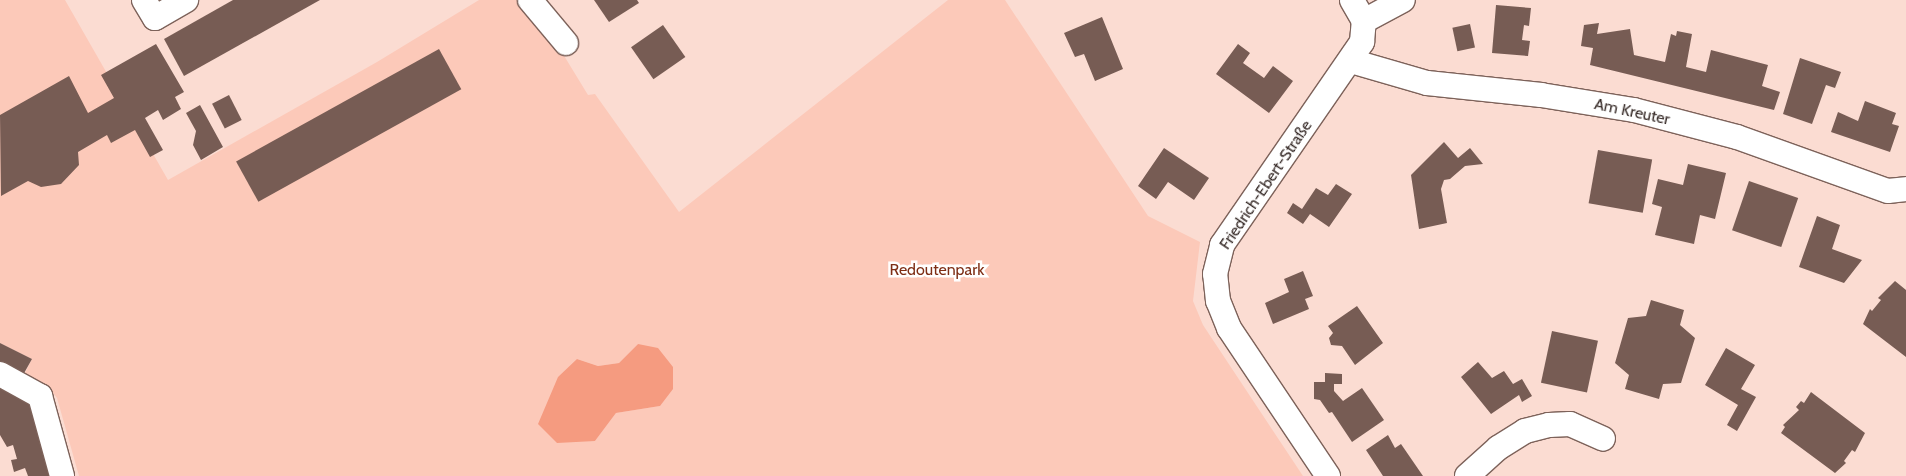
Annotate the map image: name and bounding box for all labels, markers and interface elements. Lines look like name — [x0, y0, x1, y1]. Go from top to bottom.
street label: Am Kreuter — [1593, 95, 1671, 129]
street label: Friedrich-Ebert-Straße — [1216, 117, 1316, 253]
park label: Redoutenpark — [890, 260, 984, 280]

